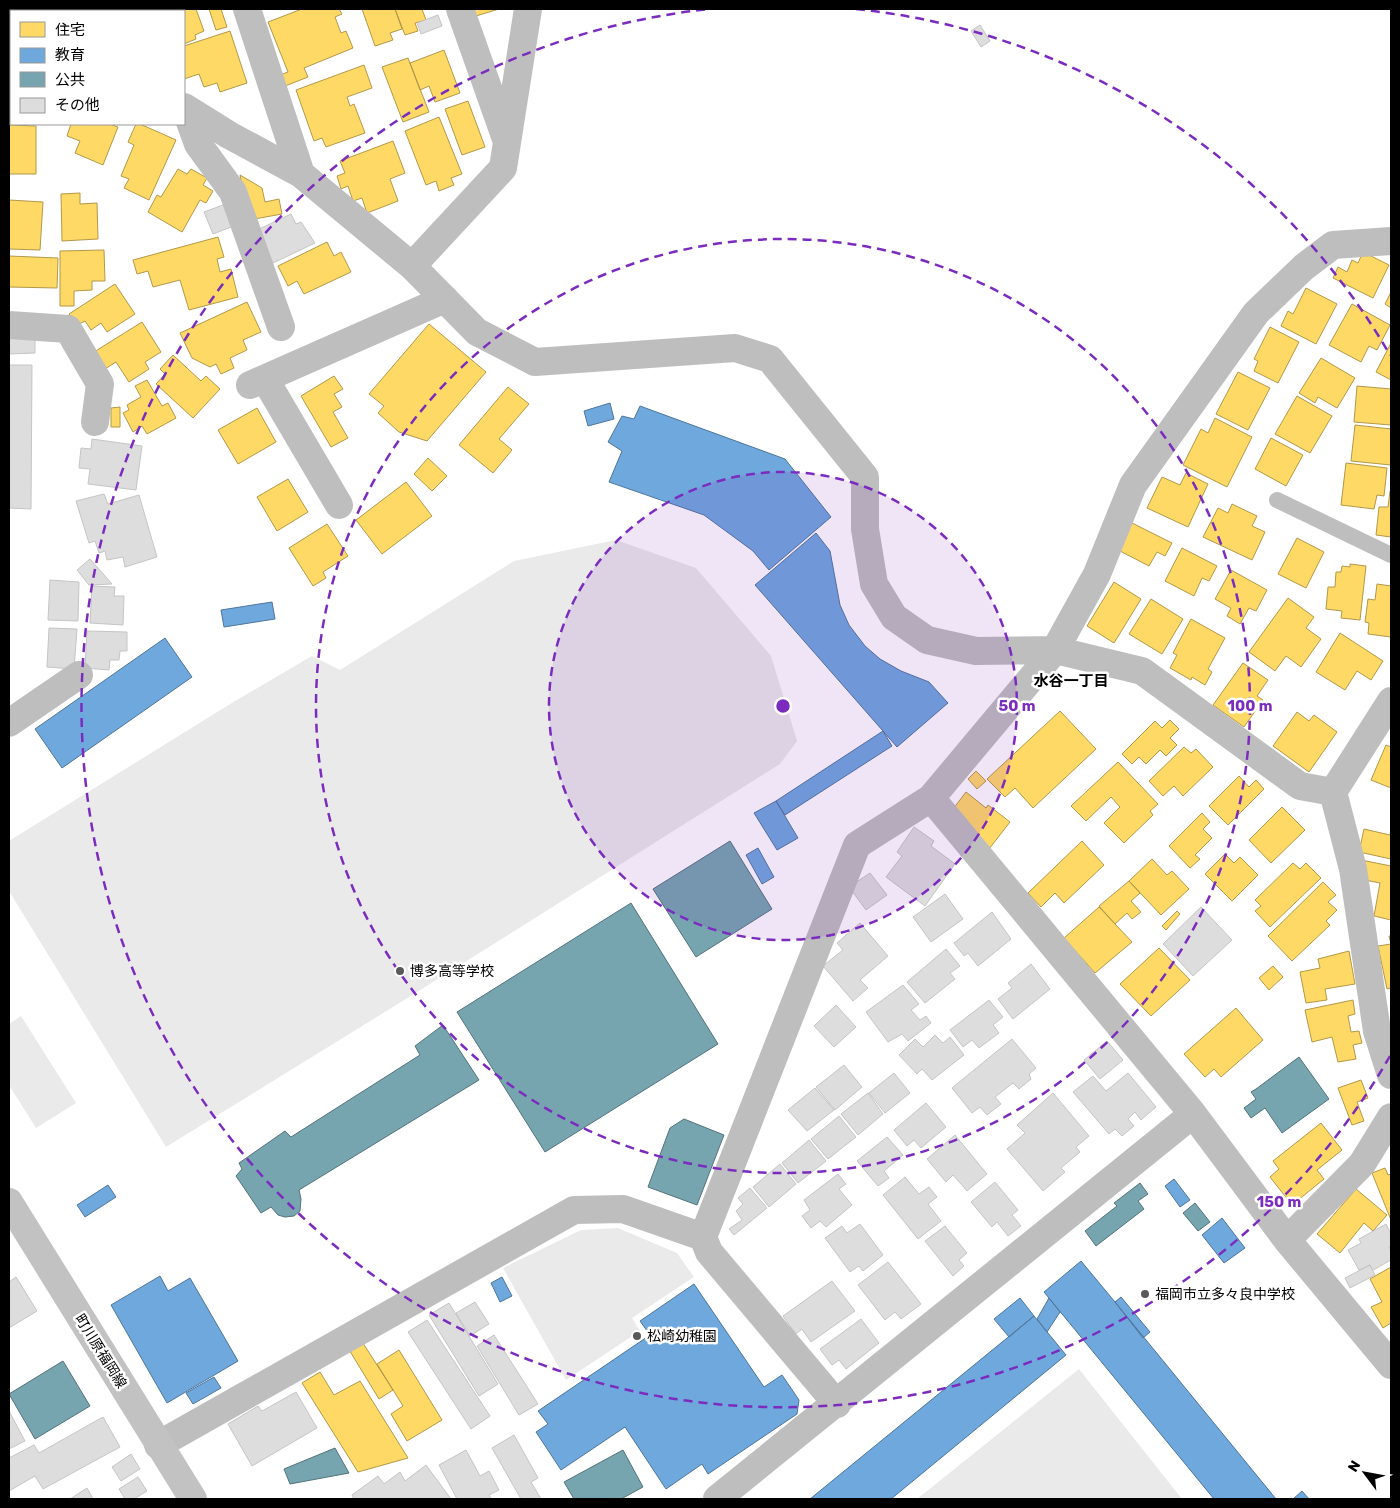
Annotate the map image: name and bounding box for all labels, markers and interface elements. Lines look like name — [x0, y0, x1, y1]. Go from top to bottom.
legend — [10, 10, 185, 125]
text: 住宅 — [55, 21, 85, 39]
text: 教育 — [55, 46, 85, 64]
text: 公共 — [55, 71, 85, 89]
text: その他 — [55, 96, 100, 114]
district label: 水谷一丁目 — [1033, 672, 1109, 690]
centre of rings — [774, 697, 792, 715]
text: 50 m — [999, 697, 1035, 715]
text: 100 m — [1228, 697, 1272, 715]
place label: 博多高等学校 — [410, 963, 494, 980]
marker: 博多高等学校 — [394, 965, 406, 977]
text: 150 m — [1257, 1193, 1301, 1211]
place label: 福岡市立多々良中学校 — [1155, 1286, 1295, 1303]
marker: 福岡市立多々良中学校 — [1139, 1288, 1151, 1300]
street label: 町川原福岡線 — [71, 1311, 130, 1391]
place label: 松崎幼稚園 — [647, 1328, 717, 1345]
marker: 松崎幼稚園 — [631, 1330, 643, 1342]
north arrow — [1340, 1448, 1390, 1498]
text: N — [1345, 1458, 1364, 1475]

